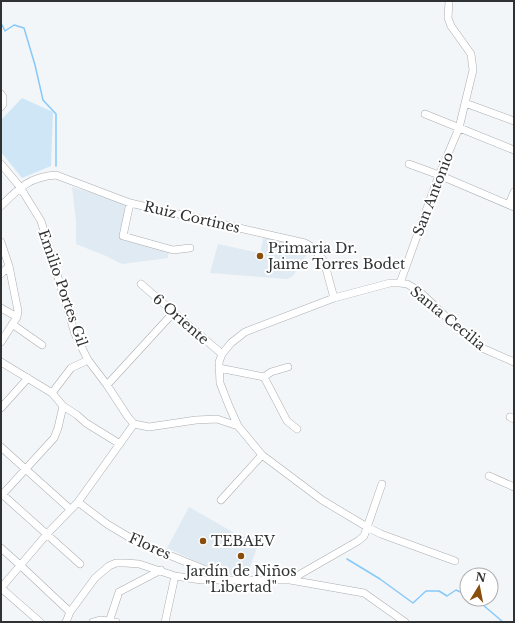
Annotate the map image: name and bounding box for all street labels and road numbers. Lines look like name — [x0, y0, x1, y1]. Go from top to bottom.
street label: San Antonio — [409, 150, 457, 238]
street label: Ruiz Cortines — [142, 197, 242, 237]
street label: Emilio Portes Gil — [35, 227, 92, 349]
street label: Santa Cecilia — [407, 282, 490, 354]
street label: 6 Oriente — [149, 290, 213, 348]
street label: Flores — [126, 529, 174, 563]

